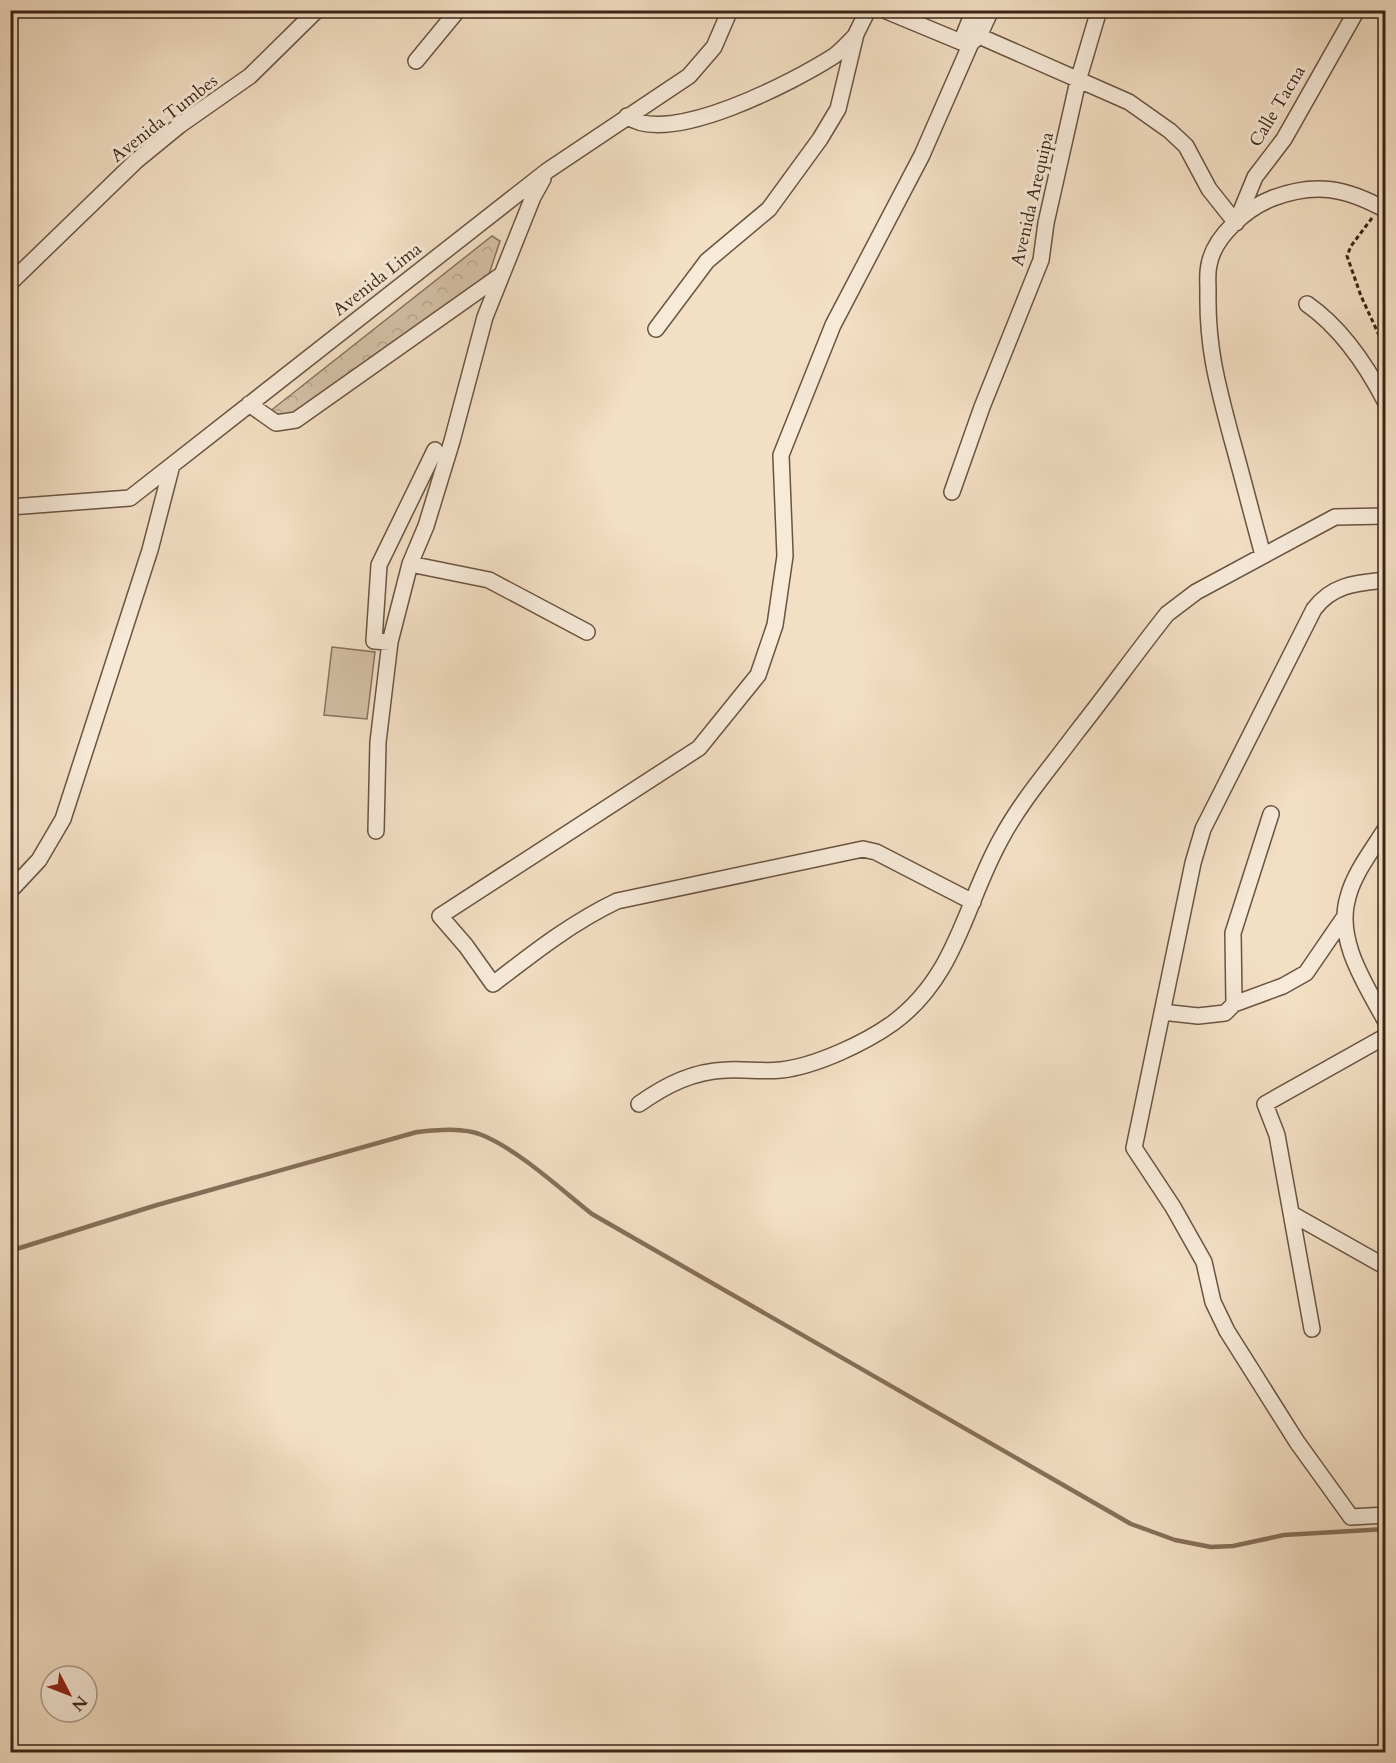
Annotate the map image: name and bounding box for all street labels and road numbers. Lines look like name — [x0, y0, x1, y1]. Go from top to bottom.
street label: Calle Tacna — [1243, 61, 1312, 152]
street label: Avenida Tumbes — [105, 69, 223, 168]
street label: Avenida Arequipa — [1005, 129, 1060, 269]
street label: Avenida Lima — [328, 237, 427, 322]

